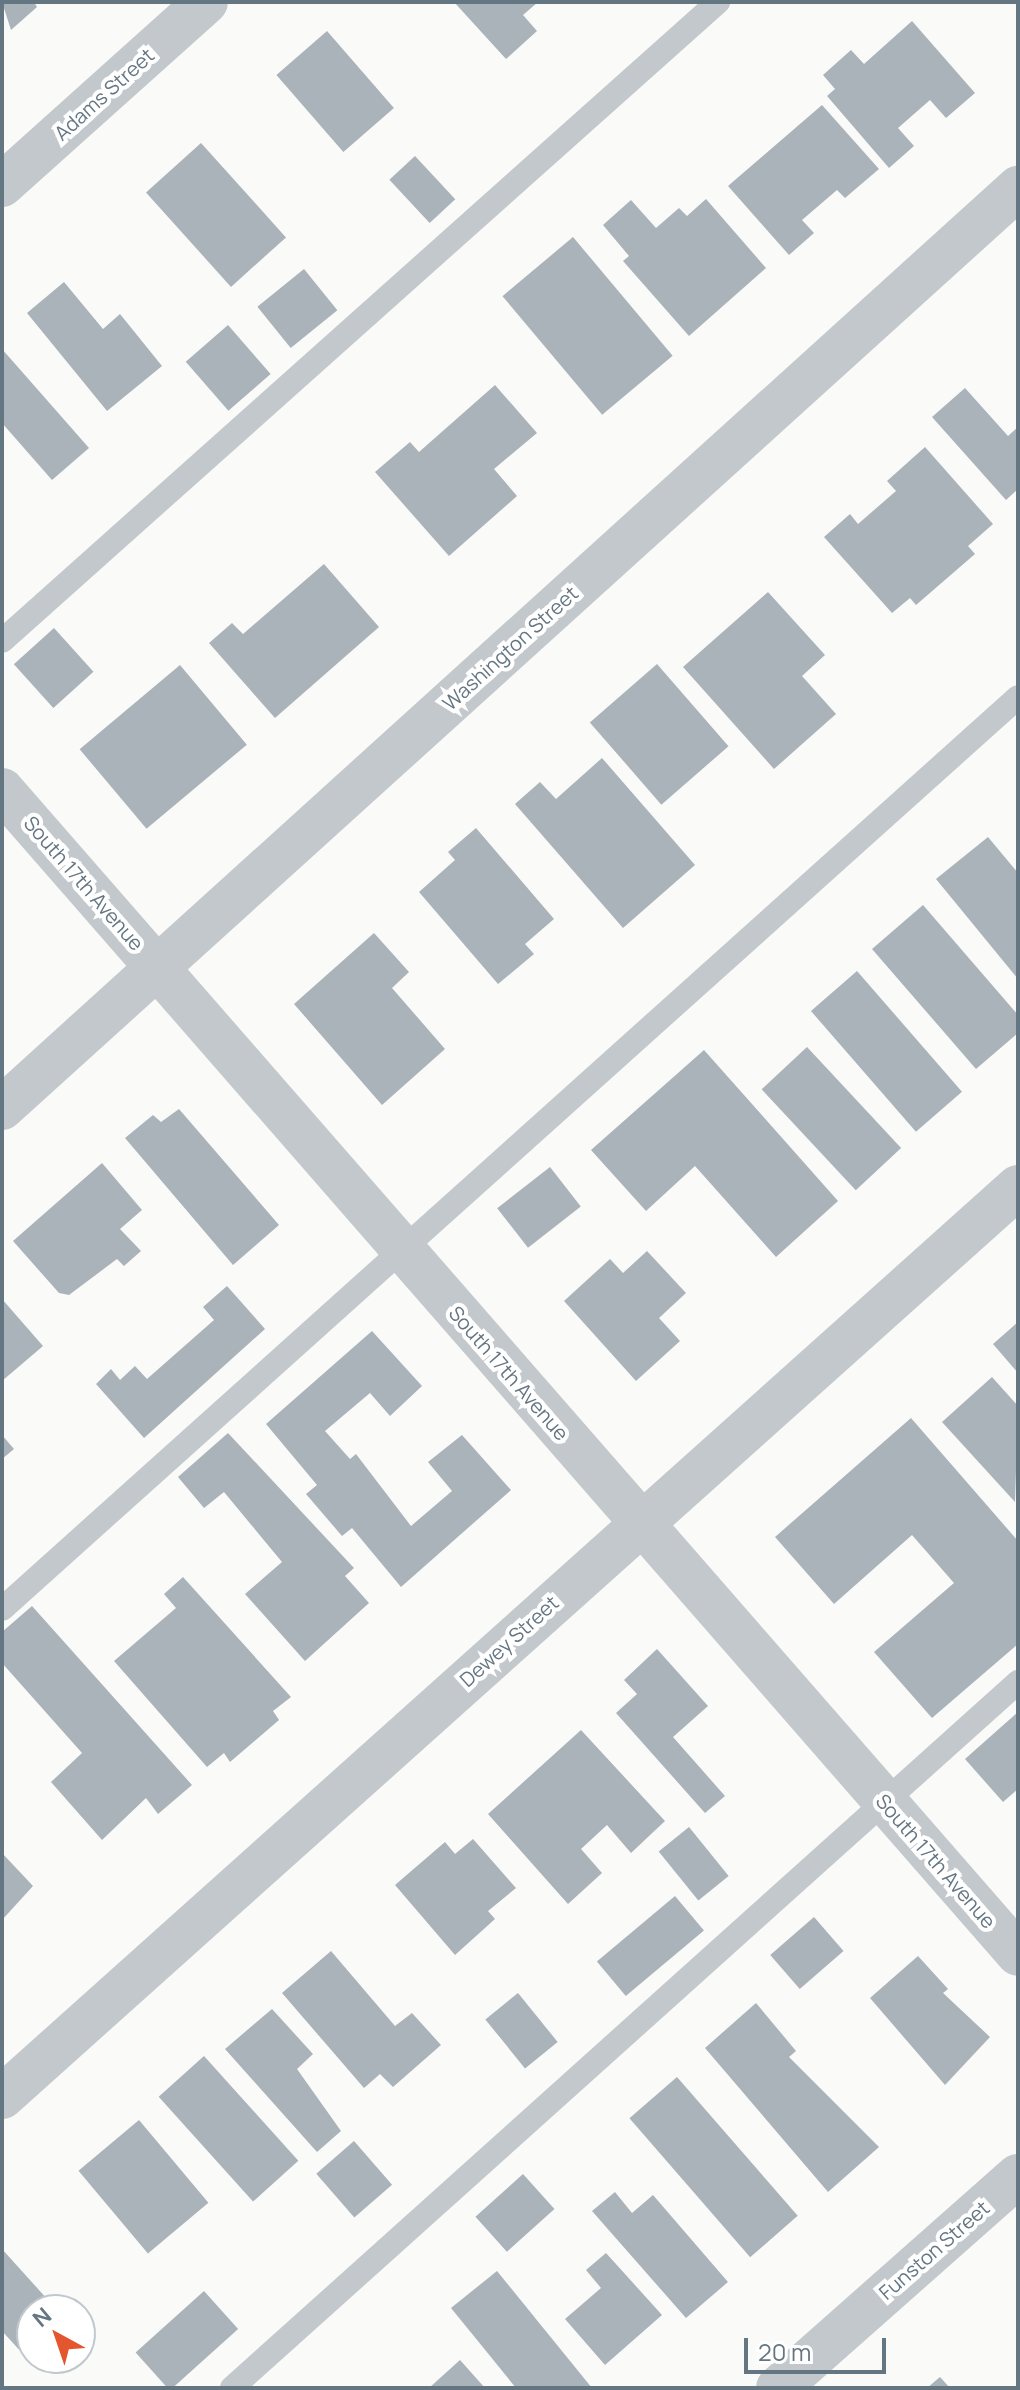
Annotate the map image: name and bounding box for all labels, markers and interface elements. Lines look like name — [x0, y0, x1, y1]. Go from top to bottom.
street label: Adams Street — [49, 43, 159, 145]
street label: Washington Street — [437, 581, 583, 715]
street label: South 17th Avenue — [19, 811, 149, 955]
street label: South 17th Avenue — [444, 1301, 574, 1445]
street label: Dewey Street — [455, 1590, 563, 1692]
street label: South 17th Avenue — [871, 1789, 1001, 1933]
street label: Funston Street — [874, 2196, 994, 2304]
north arrow — [16, 2294, 96, 2374]
text: N — [26, 2301, 58, 2334]
scale bar — [748, 2322, 890, 2372]
text: 20 m — [758, 2335, 811, 2368]

